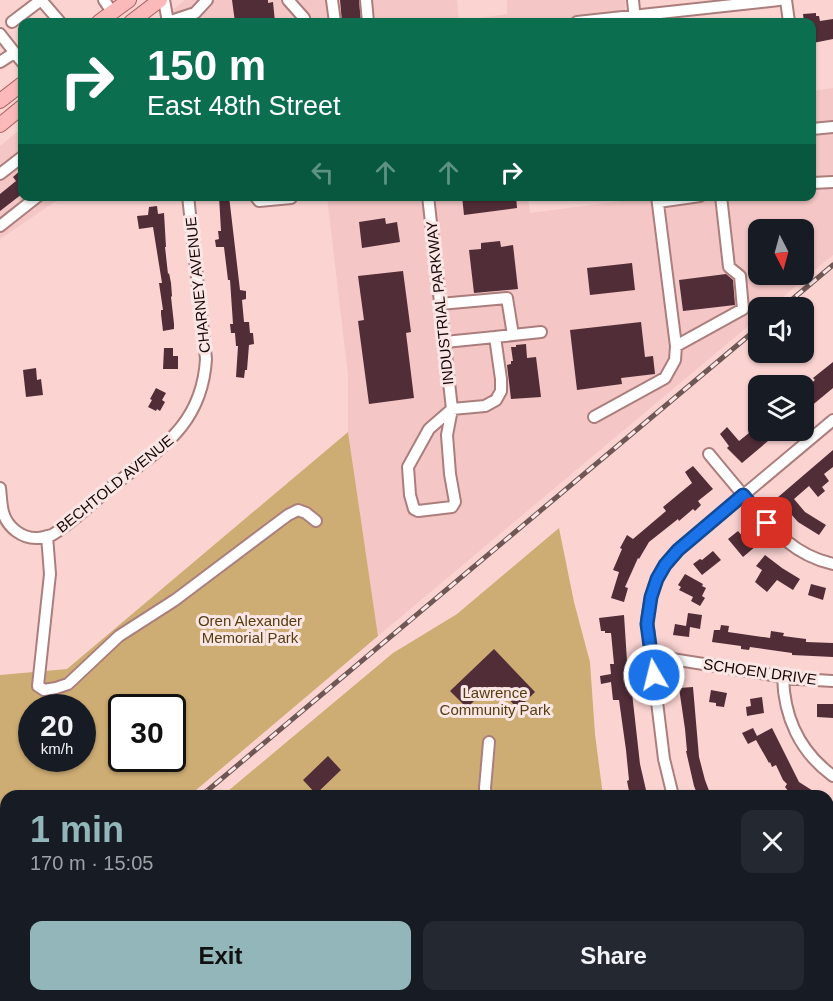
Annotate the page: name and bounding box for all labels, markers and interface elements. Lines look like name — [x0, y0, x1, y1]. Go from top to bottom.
icon: right — [48, 42, 126, 120]
text: 150 m — [147, 42, 266, 89]
text: East 48th Street — [147, 91, 341, 121]
icon: left — [306, 156, 339, 189]
icon: ahead — [369, 156, 402, 189]
icon: ahead — [432, 156, 465, 189]
icon: right — [495, 156, 528, 189]
street label: CHARNEY AVENUE — [182, 216, 213, 354]
north arrow — [748, 219, 814, 285]
map controls — [748, 219, 814, 441]
street label: INDUSTRIAL PARKWAY — [422, 220, 457, 386]
button: sound — [748, 297, 814, 363]
button: layers — [748, 375, 814, 441]
street label: BECHTOLD AVENUE — [53, 431, 177, 536]
pin — [741, 497, 792, 548]
icon: arrive — [750, 506, 783, 539]
park label: Oren Alexander Memorial Park — [198, 612, 302, 646]
position arrow — [622, 643, 686, 707]
street label: SCHOEN DRIVE — [702, 655, 818, 688]
park label: Lawrence Community Park — [440, 684, 551, 718]
speed limit sign: 30 — [108, 694, 186, 772]
text: 20 — [40, 709, 74, 742]
text: km/h — [41, 740, 73, 757]
text: 1 min — [30, 809, 124, 850]
button: close — [741, 810, 804, 873]
text: 170 m · 15:05 — [30, 852, 153, 874]
button: Exit — [30, 921, 411, 990]
button: Share — [423, 921, 804, 990]

